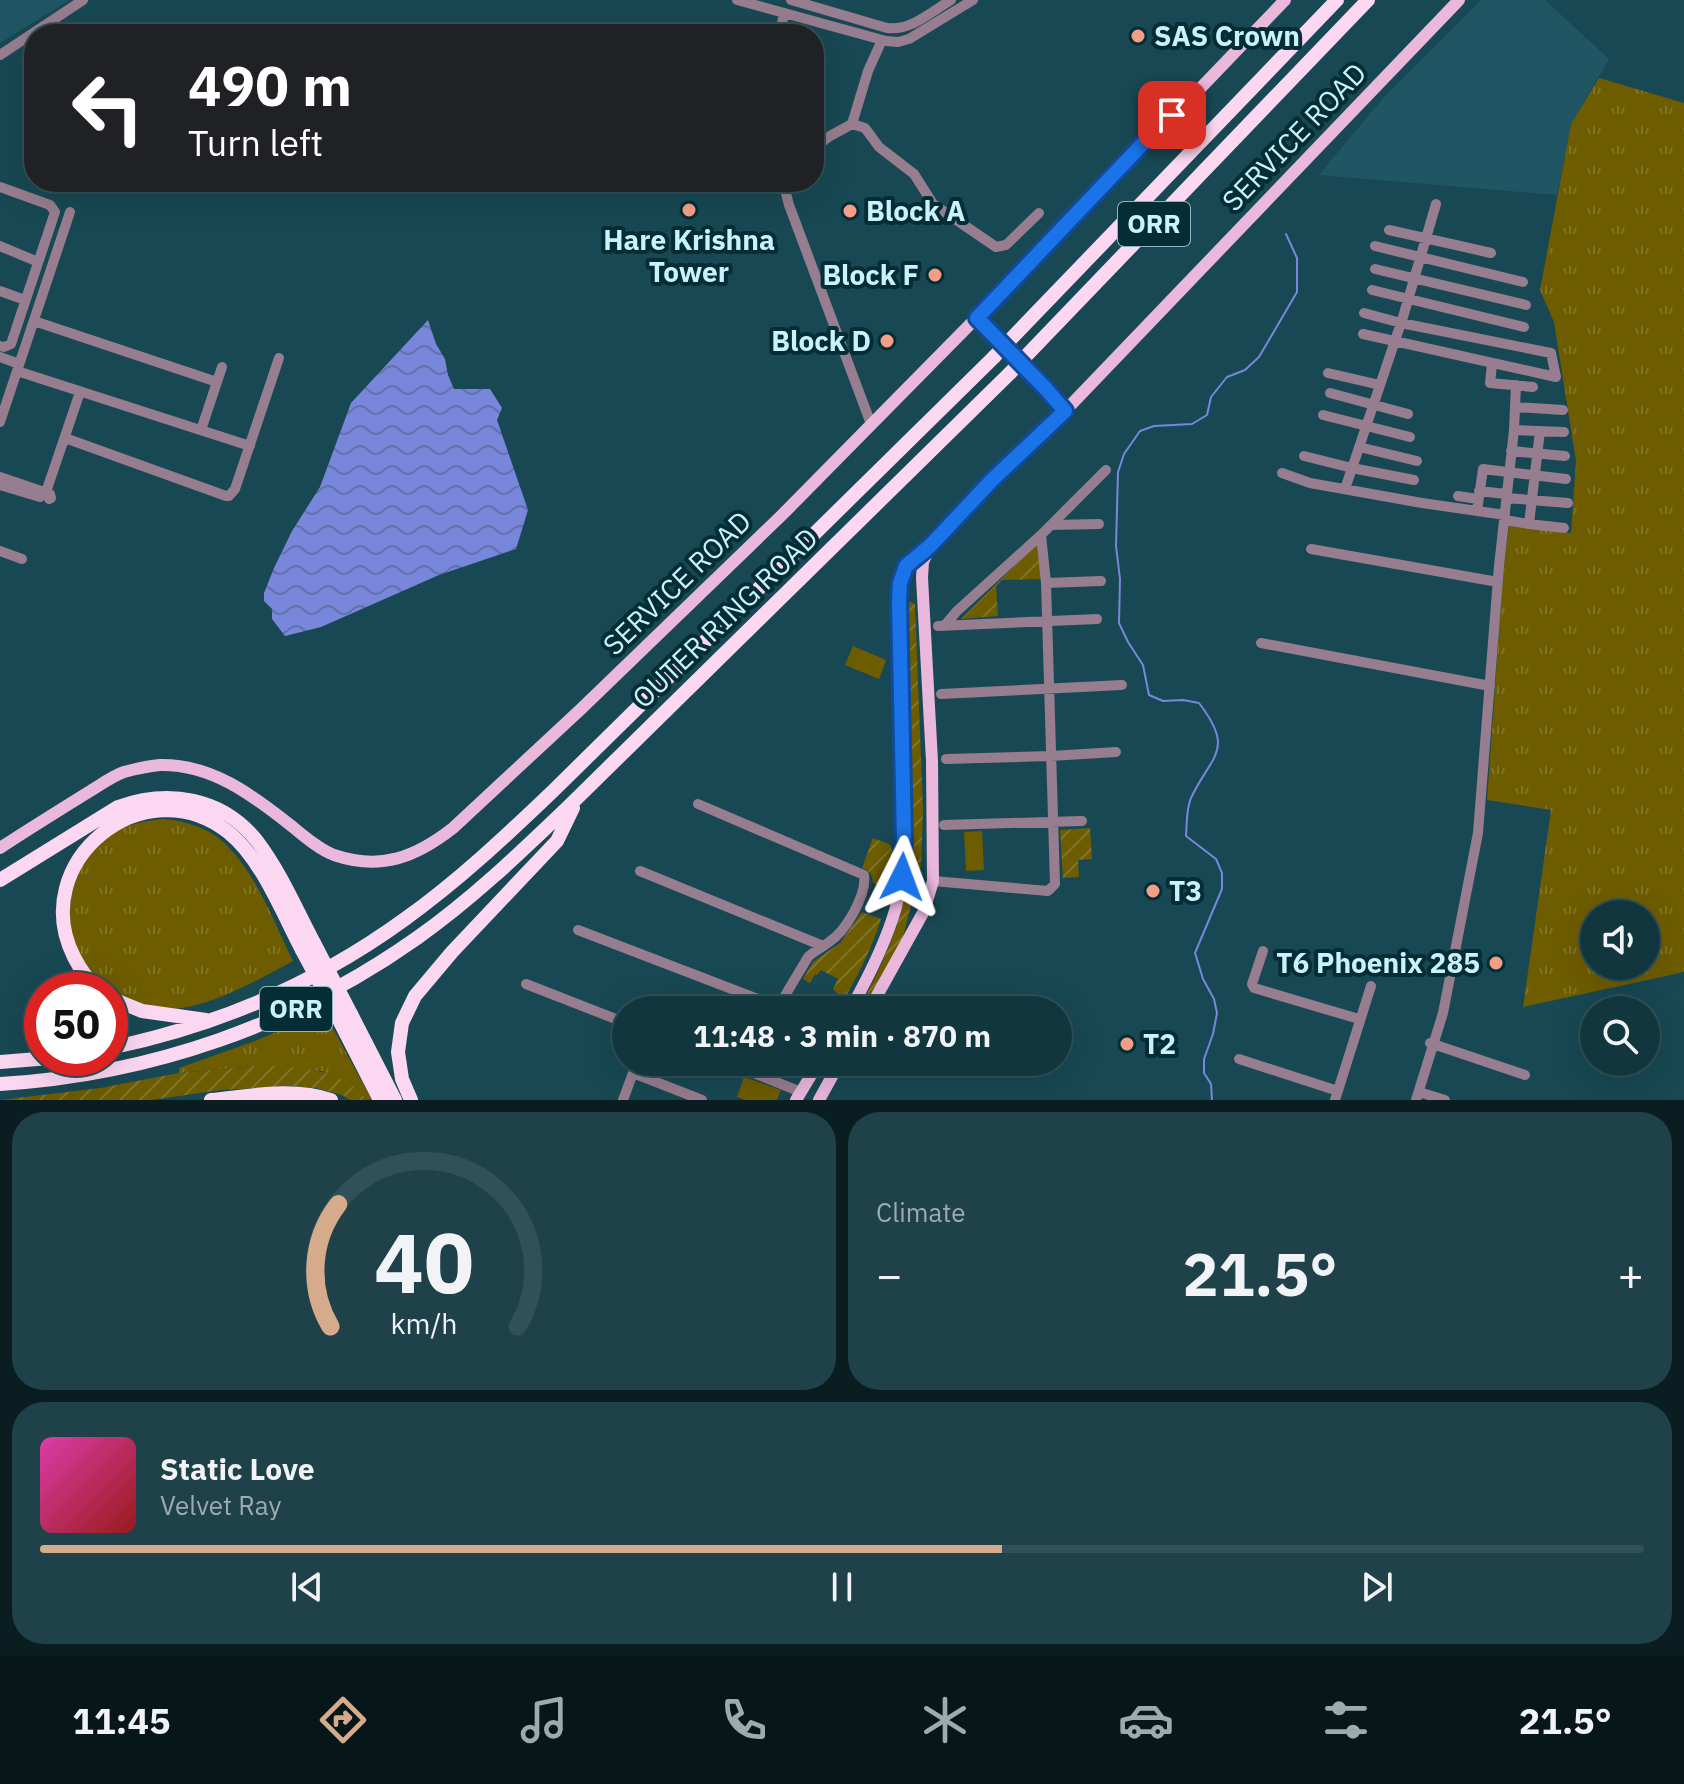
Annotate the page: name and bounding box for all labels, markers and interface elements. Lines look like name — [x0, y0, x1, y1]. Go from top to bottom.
place label: SAS Crown — [1154, 17, 1300, 54]
marker: SAS Crown — [1129, 27, 1147, 45]
text: 490 m — [188, 49, 352, 121]
street label: SERVICE ROAD — [1214, 55, 1374, 219]
icon: left — [56, 56, 160, 160]
pin — [1138, 81, 1206, 149]
icon: arrive — [1150, 93, 1194, 137]
text: Turn left — [188, 119, 323, 166]
place label: Block A — [866, 192, 965, 229]
marker: Hare Krishna Tower — [680, 201, 698, 219]
marker: Block A — [841, 202, 859, 220]
road number: ORR — [1118, 202, 1190, 246]
place label: Hare Krishna Tower — [603, 221, 775, 290]
place label: Block F — [822, 256, 919, 293]
marker: Block F — [926, 266, 944, 284]
place label: Block D — [771, 322, 871, 359]
marker: Block D — [878, 332, 896, 350]
street label: SERVICE ROAD — [595, 503, 759, 663]
street label: OUTER RING ROAD — [624, 519, 825, 716]
position arrow — [860, 835, 944, 919]
place label: T3 — [1169, 872, 1202, 909]
marker: T3 — [1144, 882, 1162, 900]
map controls — [1580, 900, 1660, 1076]
button: sound — [1580, 900, 1660, 980]
place label: T6 Phoenix 285 — [1276, 944, 1480, 981]
marker: T6 Phoenix 285 — [1487, 954, 1505, 972]
speed limit sign: 50 — [24, 972, 128, 1076]
road number: ORR — [260, 987, 332, 1031]
button: search — [1580, 996, 1660, 1076]
text: 11:48 · 3 min · 870 m — [693, 1016, 991, 1055]
place label: T2 — [1143, 1025, 1176, 1062]
marker: T2 — [1118, 1035, 1136, 1053]
text: Climate — [876, 1195, 966, 1229]
text: 40 — [374, 1208, 474, 1316]
text: 21.5° — [1183, 1234, 1337, 1313]
text: − — [876, 1246, 902, 1303]
text: + — [1618, 1246, 1644, 1303]
text: km/h — [390, 1305, 458, 1342]
text: Static Love — [160, 1449, 315, 1488]
text: Velvet Ray — [160, 1488, 281, 1522]
icon: previous — [285, 1565, 329, 1609]
icon: pause — [820, 1565, 864, 1609]
icon: next — [1355, 1565, 1399, 1609]
icon: directions — [315, 1692, 371, 1748]
icon: music — [516, 1692, 572, 1748]
icon: phone — [716, 1692, 772, 1748]
icon: climate — [917, 1692, 973, 1748]
icon: car — [1118, 1692, 1174, 1748]
icon: filters — [1318, 1692, 1374, 1748]
text: 11:45 — [72, 1697, 171, 1744]
text: 21.5° — [1519, 1697, 1612, 1744]

